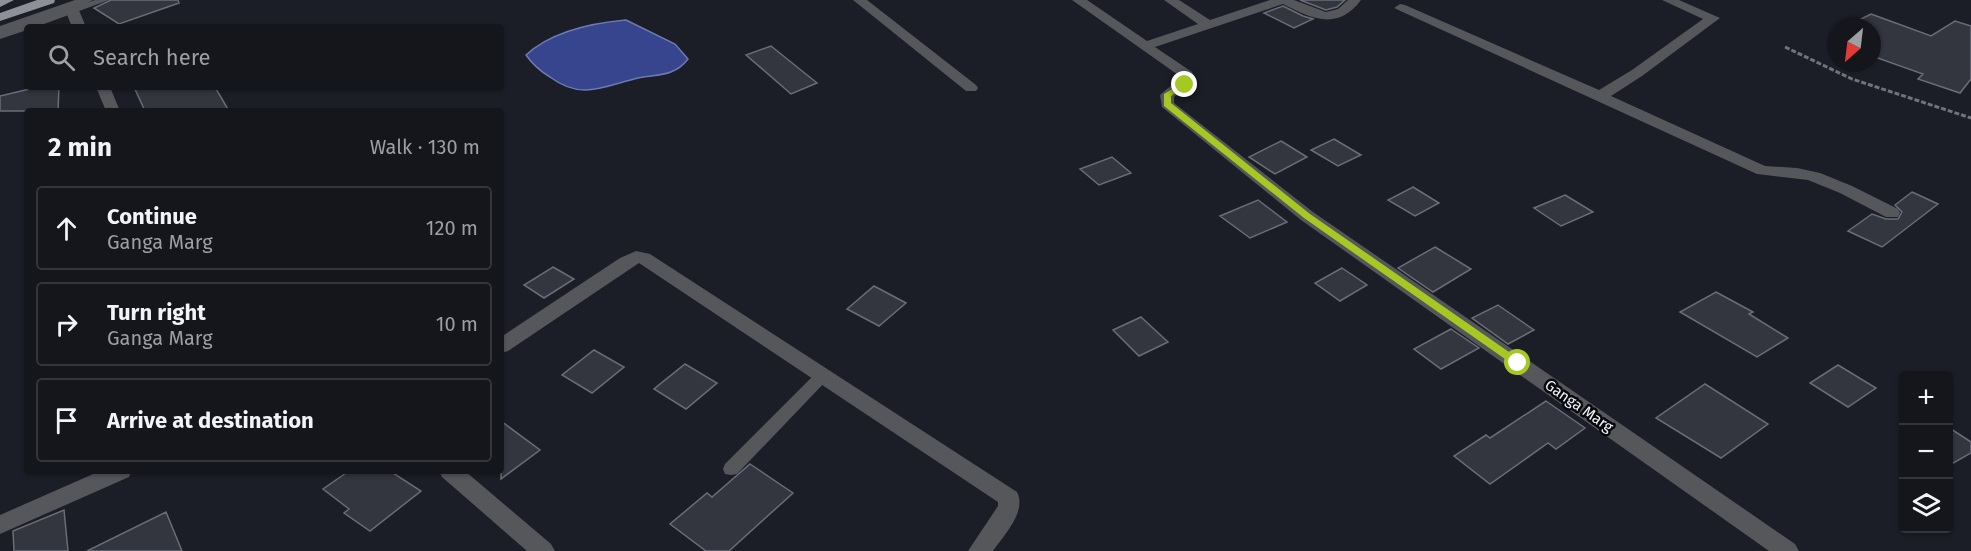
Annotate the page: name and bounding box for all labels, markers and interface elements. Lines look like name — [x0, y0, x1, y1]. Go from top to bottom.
north arrow — [1827, 18, 1881, 72]
search box — [24, 24, 504, 90]
icon: search — [45, 41, 78, 74]
text: Search here — [93, 44, 211, 71]
route end — [1171, 71, 1197, 97]
text: 2 min — [48, 132, 112, 163]
text: Walk · 130 m — [370, 135, 480, 159]
text: Continue — [107, 203, 197, 230]
icon: ahead — [50, 212, 83, 245]
text: 120 m — [426, 216, 478, 240]
text: Ganga Marg — [107, 230, 213, 254]
text: Turn right — [107, 299, 206, 326]
icon: right — [50, 308, 83, 341]
text: 10 m — [436, 312, 478, 336]
text: Ganga Marg — [107, 326, 213, 350]
route start — [1504, 349, 1530, 375]
map controls — [1899, 371, 1953, 533]
button: + — [1899, 371, 1953, 425]
street label: Ganga Marg — [1541, 376, 1617, 436]
icon: arrive — [50, 404, 83, 437]
text: Arrive at destination — [107, 407, 314, 434]
button: − — [1899, 425, 1953, 479]
button: layers — [1899, 479, 1953, 533]

